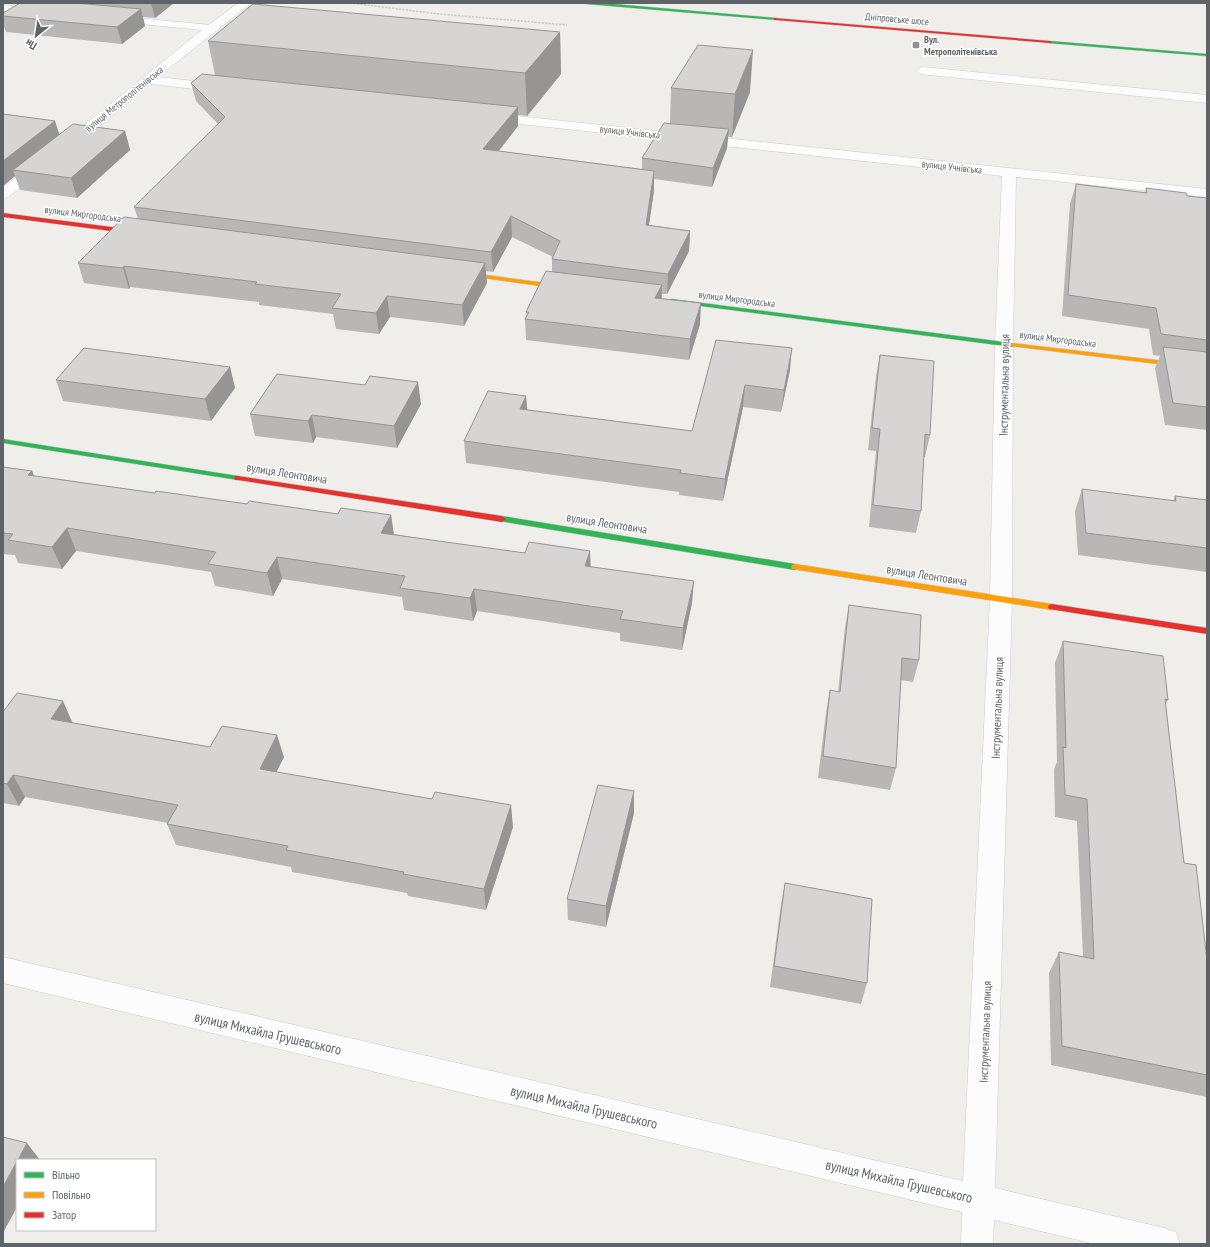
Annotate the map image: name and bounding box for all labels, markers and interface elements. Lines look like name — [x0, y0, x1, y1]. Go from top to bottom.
street label: Дніпровське шосе — [865, 10, 929, 28]
north arrow — [16, 16, 56, 56]
place label: Вул. Метрополітенівська — [924, 33, 997, 58]
text: Пн — [23, 36, 39, 53]
marker: Вул. Метрополітенівська — [911, 40, 921, 50]
street label: вулиця Метрополітенівська — [82, 64, 166, 134]
street label: вулиця Учнівська — [599, 122, 661, 142]
street label: вулиця Учнівська — [921, 157, 983, 177]
street label: вулиця Миргородська — [44, 203, 122, 225]
street label: вулиця Миргородська — [698, 288, 776, 310]
street label: вулиця Миргородська — [1019, 328, 1097, 350]
street label: Інструментальна вулиця — [996, 334, 1012, 436]
street label: вулиця Леонтовича — [246, 459, 329, 487]
street label: вулиця Леонтовича — [566, 509, 649, 537]
street label: вулиця Леонтовича — [886, 561, 969, 589]
street label: Інструментальна вулиця — [988, 656, 1006, 759]
street label: Інструментальна вулиця — [976, 980, 994, 1083]
street label: вулиця Михайла Грушевського — [193, 1007, 343, 1059]
street label: вулиця Михайла Грушевського — [509, 1081, 659, 1133]
street label: вулиця Михайла Грушевського — [824, 1155, 974, 1207]
legend — [16, 1159, 156, 1231]
text: Вільно — [52, 1167, 80, 1182]
text: Повільно — [52, 1187, 91, 1202]
text: Затор — [52, 1207, 76, 1222]

